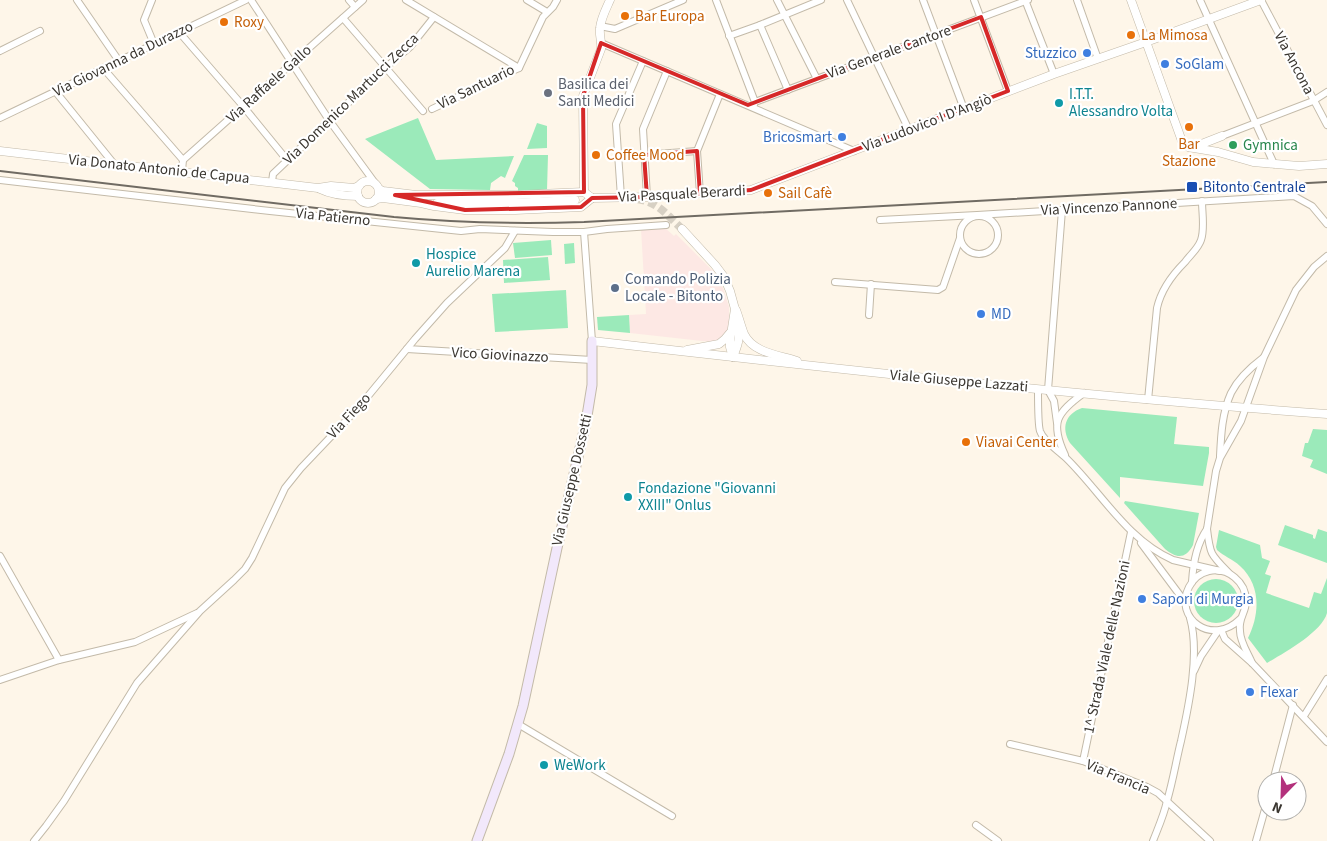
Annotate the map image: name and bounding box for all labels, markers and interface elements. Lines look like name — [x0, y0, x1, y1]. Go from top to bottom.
place label: Bar Europa — [635, 6, 705, 27]
marker: Bar Europa — [619, 10, 631, 22]
place label: Roxy — [234, 12, 264, 33]
street label: Via Giovanna da Durazzo — [49, 16, 197, 102]
marker: Roxy — [218, 16, 230, 28]
street label: Via Generale Cantore — [824, 20, 954, 84]
place label: La Mimosa — [1141, 25, 1208, 46]
street label: Via Domenico Martucci Zecca — [278, 28, 424, 170]
street label: Via Ancona — [1269, 28, 1319, 98]
marker: La Mimosa — [1125, 29, 1137, 41]
street label: Via Raffaele Gallo — [222, 40, 316, 128]
place label: Stuzzico — [1025, 43, 1077, 64]
marker: Stuzzico — [1081, 47, 1093, 59]
place label: SoGlam — [1175, 54, 1224, 75]
marker: SoGlam — [1159, 58, 1171, 70]
street label: Via Santuario — [434, 59, 518, 115]
place label: Basilica dei Santi Medici — [558, 74, 634, 112]
place label: I.T.T. Alessandro Volta — [1069, 84, 1173, 122]
marker: Basilica dei Santi Medici — [542, 87, 554, 99]
street label: Via Ludovico I D'Angiò — [859, 89, 995, 157]
marker: I.T.T. Alessandro Volta — [1053, 97, 1065, 109]
marker: Bar Stazione — [1183, 121, 1195, 133]
place label: Bricosmart — [763, 127, 832, 148]
marker: Bricosmart — [836, 131, 848, 143]
place label: Bar Stazione — [1162, 134, 1216, 172]
place label: Gymnica — [1243, 135, 1298, 156]
marker: Gymnica — [1227, 139, 1239, 151]
place label: Coffee Mood — [606, 145, 685, 166]
street label: Via Donato Antonio de Capua — [67, 149, 251, 189]
marker: Coffee Mood — [590, 149, 602, 161]
place label: Bitonto Centrale — [1203, 177, 1306, 198]
street label: Via Pasquale Berardi — [618, 180, 746, 208]
marker: Bitonto Centrale — [1185, 180, 1199, 194]
place label: Sail Cafè — [778, 183, 832, 204]
marker: Sail Cafè — [762, 187, 774, 199]
street label: Via Vincenzo Pannone — [1040, 193, 1178, 221]
street label: Via Patierno — [295, 203, 371, 231]
place label: Hospice Aurelio Marena — [426, 244, 520, 282]
marker: Hospice Aurelio Marena — [410, 257, 422, 269]
place label: Comando Polizia Locale - Bitonto — [625, 269, 731, 307]
marker: Comando Polizia Locale - Bitonto — [609, 282, 621, 294]
place label: MD — [991, 304, 1011, 325]
marker: MD — [975, 308, 987, 320]
street label: Vico Giovinazzo — [451, 342, 549, 368]
street label: Viale Giuseppe Lazzati — [889, 365, 1029, 397]
street label: Via Fiego — [322, 388, 376, 444]
street label: Via Giuseppe Dossetti — [547, 412, 597, 548]
place label: Viavai Center — [976, 432, 1058, 453]
marker: Viavai Center — [960, 436, 972, 448]
place label: Fondazione "Giovanni XXIII" Onlus — [638, 478, 776, 516]
marker: Fondazione "Giovanni XXIII" Onlus — [622, 491, 634, 503]
street label: 1^ Strada Viale delle Nazioni — [1078, 559, 1136, 735]
place label: Sapori di Murgia — [1152, 589, 1254, 610]
marker: Sapori di Murgia — [1136, 593, 1148, 605]
place label: Flexar — [1260, 682, 1299, 703]
marker: Flexar — [1244, 686, 1256, 698]
street label: Via Francia — [1083, 754, 1153, 800]
place label: WeWork — [554, 755, 606, 776]
marker: WeWork — [538, 759, 550, 771]
north arrow — [1257, 771, 1307, 821]
text: N — [1269, 796, 1286, 818]

